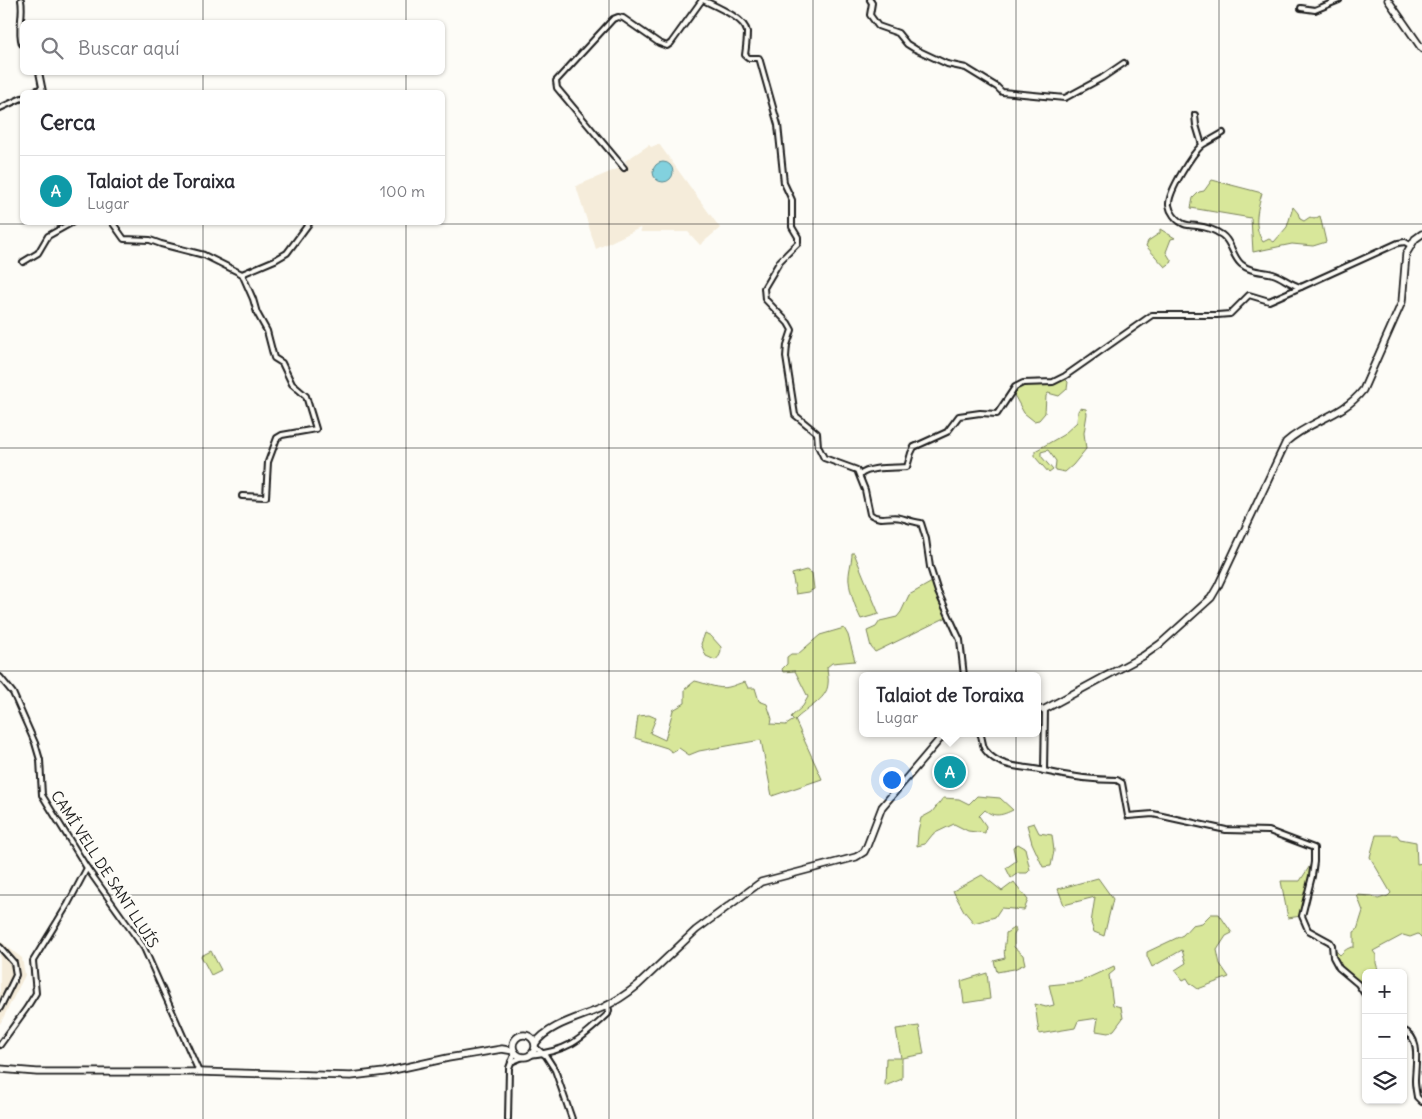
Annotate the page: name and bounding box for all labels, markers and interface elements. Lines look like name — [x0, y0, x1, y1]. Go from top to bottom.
search box — [20, 20, 445, 75]
icon: search — [38, 34, 66, 62]
text: Buscar aquí — [78, 36, 179, 60]
text: Cerca — [40, 109, 95, 136]
text: Talaiot de Toraixa — [87, 169, 235, 193]
text: A — [51, 181, 61, 201]
text: 100 m — [380, 181, 425, 201]
text: Lugar — [87, 193, 129, 213]
popup — [859, 672, 1041, 737]
text: Talaiot de Toraixa — [876, 683, 1024, 707]
text: Lugar — [876, 707, 918, 727]
pin: A — [934, 753, 966, 791]
your location — [879, 767, 905, 793]
street label: CAMÍ VELL DE SANT LLUÍS — [47, 787, 163, 951]
map controls — [1362, 969, 1407, 1104]
button: + — [1362, 969, 1407, 1014]
button: − — [1362, 1014, 1407, 1059]
button: layers — [1362, 1059, 1407, 1104]

